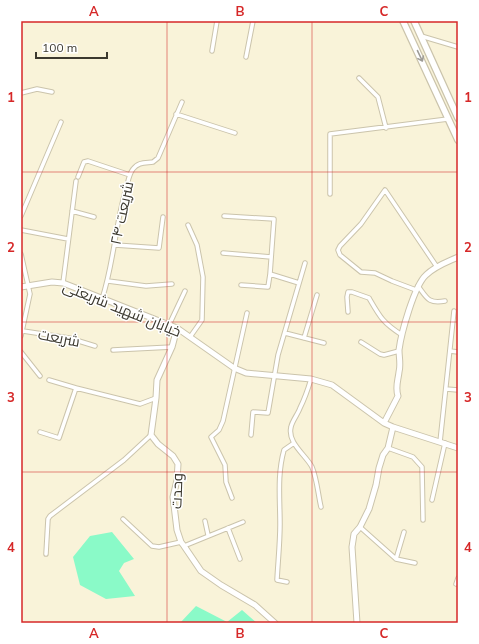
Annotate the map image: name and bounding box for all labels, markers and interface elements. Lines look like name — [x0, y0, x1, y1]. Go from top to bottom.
text: A — [89, 3, 99, 19]
text: B — [236, 3, 245, 19]
text: C — [380, 3, 389, 19]
scale bar — [36, 34, 107, 60]
text: 100 m — [42, 40, 77, 55]
one-way arrow — [416, 50, 424, 62]
text: 1 — [7, 89, 15, 105]
text: 1 — [464, 89, 472, 105]
street label: شریعت ۲۴ — [106, 179, 137, 246]
text: 2 — [7, 239, 15, 255]
text: 2 — [464, 239, 472, 255]
street label: خیابان شهید شریعتی — [60, 277, 184, 341]
street label: شریعت — [36, 325, 82, 351]
text: 3 — [7, 389, 15, 405]
text: 3 — [464, 389, 472, 405]
street label: وحدت — [166, 472, 187, 509]
text: 4 — [7, 539, 15, 555]
text: 4 — [464, 539, 472, 555]
text: A — [89, 625, 99, 641]
text: B — [236, 625, 245, 641]
text: C — [380, 625, 389, 641]

